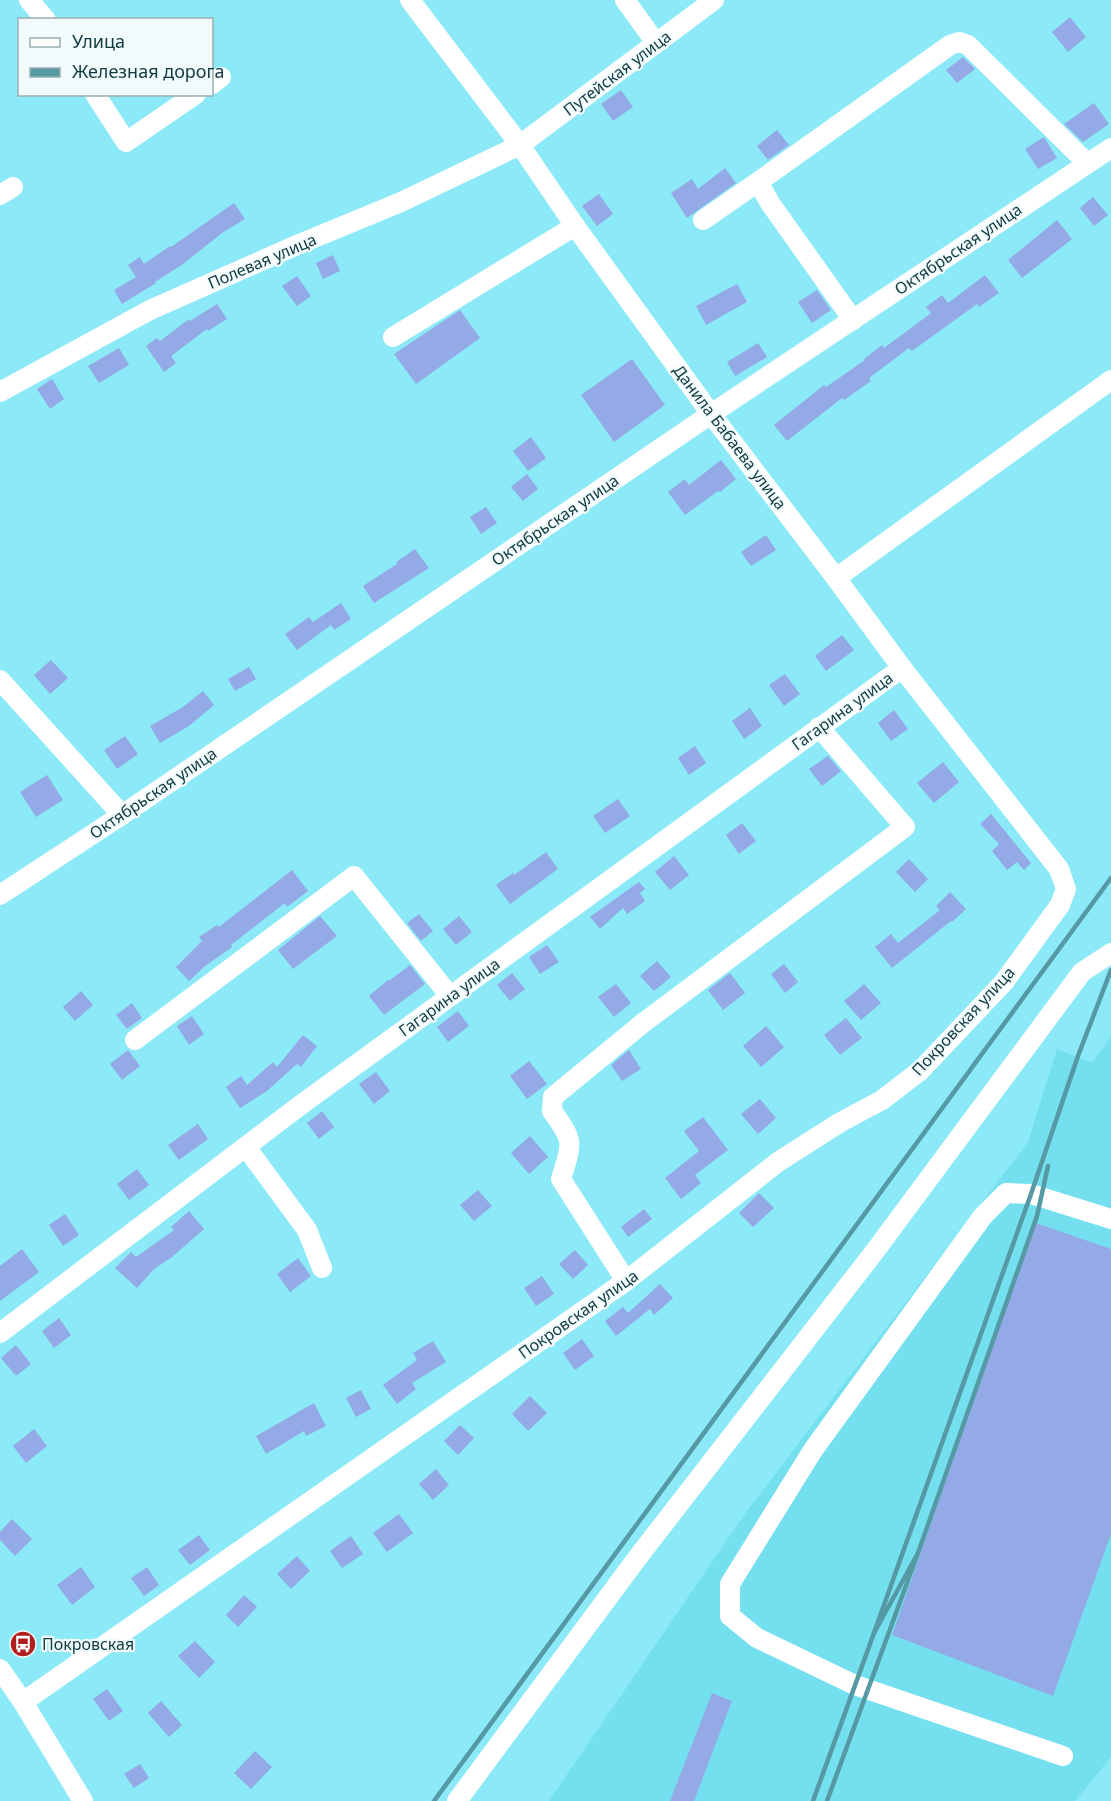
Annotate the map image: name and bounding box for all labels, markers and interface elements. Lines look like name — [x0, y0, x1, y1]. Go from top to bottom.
legend — [18, 18, 213, 96]
street label: Путейская улица — [559, 25, 675, 121]
text: Улица — [72, 29, 125, 53]
text: Железная дорога — [72, 59, 224, 83]
street label: Октябрьская улица — [890, 198, 1026, 300]
street label: Полевая улица — [204, 228, 320, 294]
street label: Данила Бабаева улица — [668, 360, 792, 514]
street label: Октябрьская улица — [487, 469, 623, 571]
street label: Гагарина улица — [787, 667, 897, 755]
street label: Октябрьская улица — [85, 742, 221, 844]
street label: Гагарина улица — [394, 953, 504, 1041]
street label: Покровская улица — [907, 962, 1019, 1080]
street label: Покровская улица — [514, 1264, 642, 1364]
bus stop icon: Покровская — [8, 1629, 38, 1659]
place label: Покровская — [42, 1633, 134, 1655]

